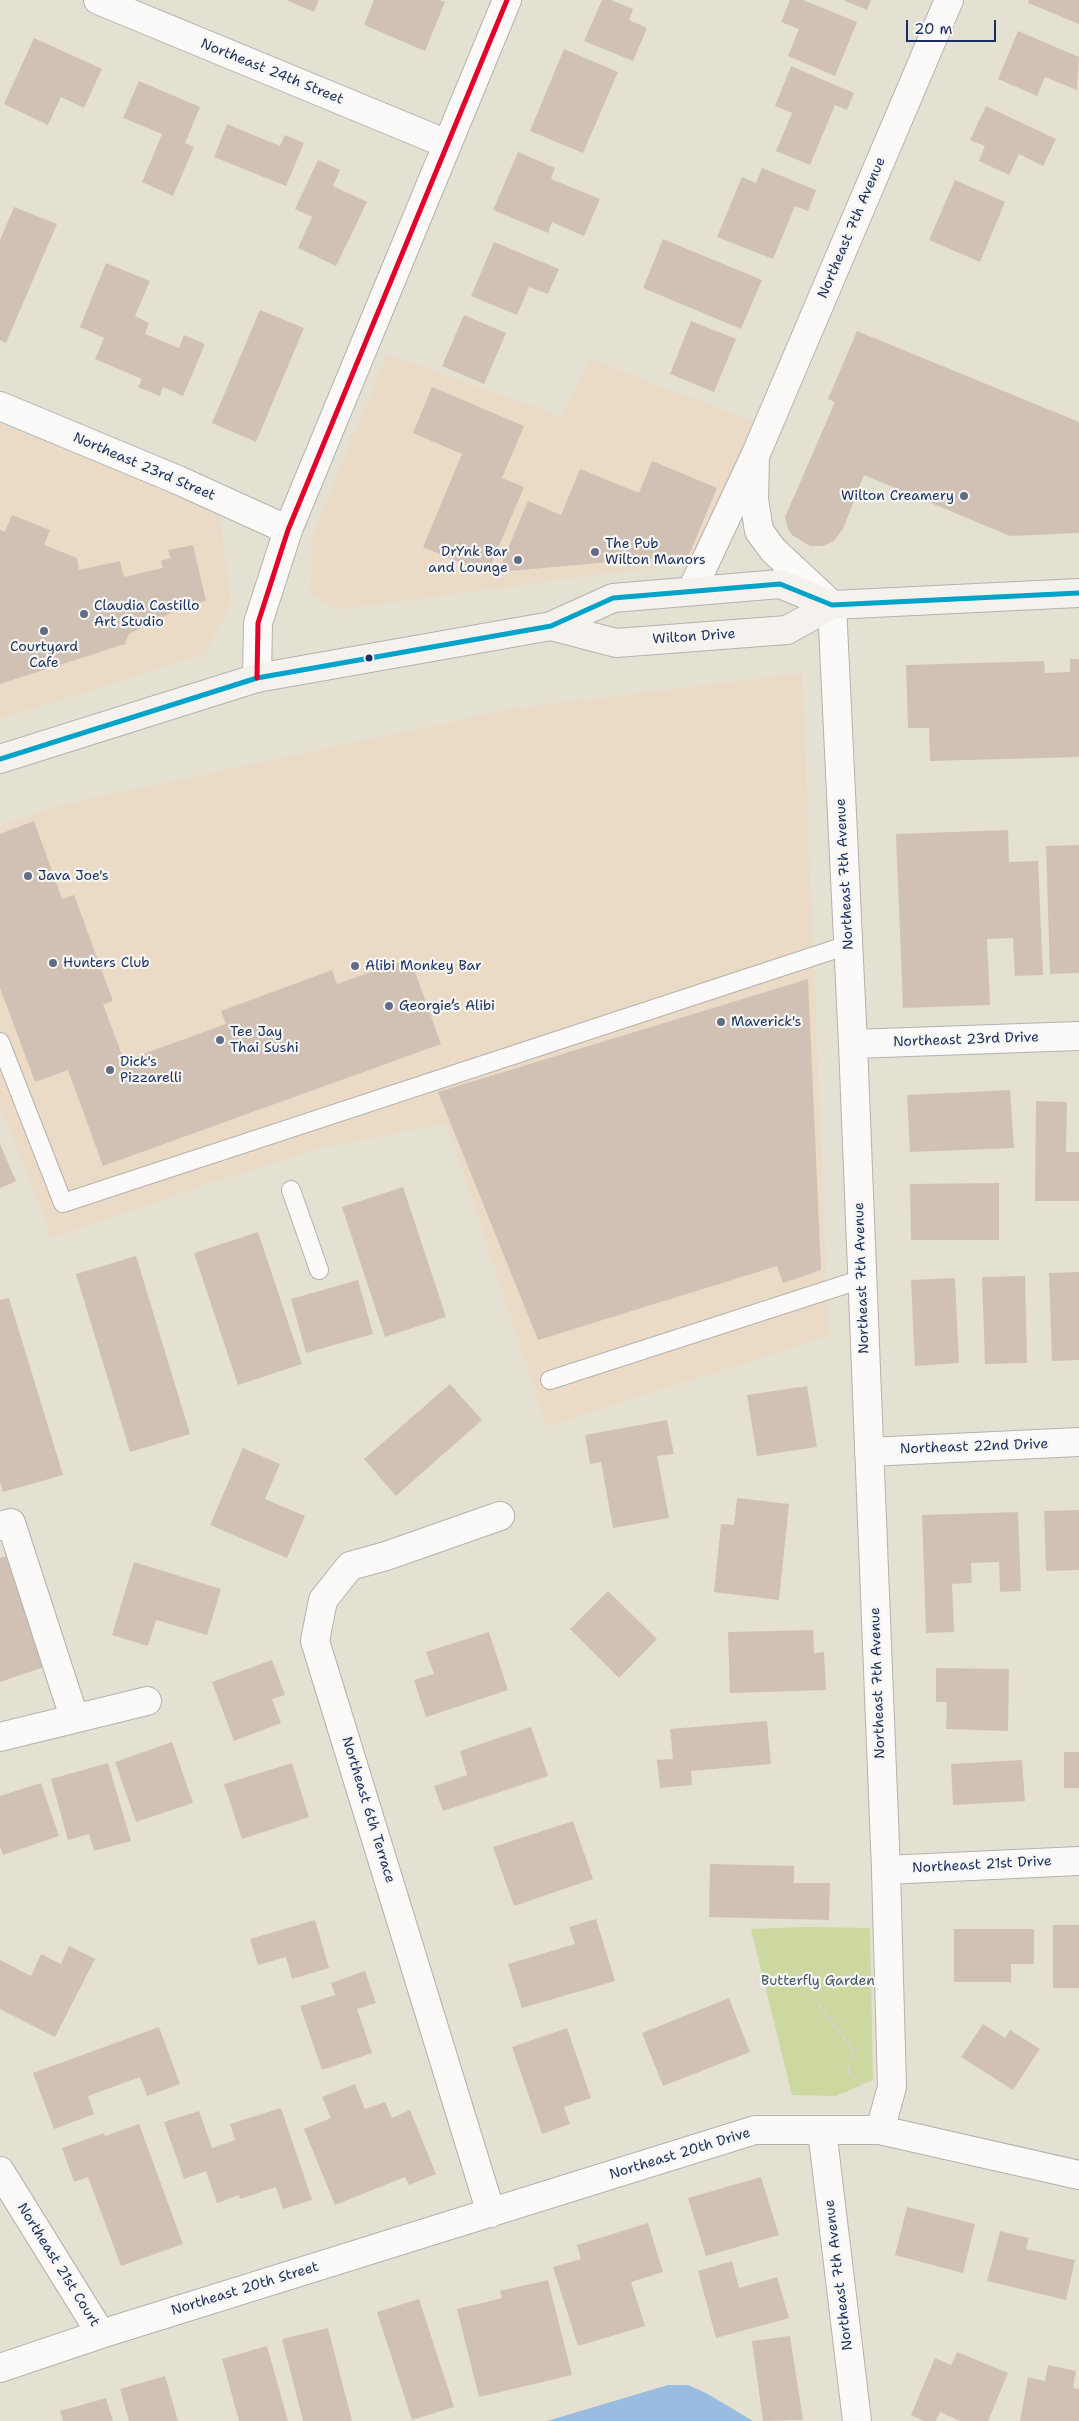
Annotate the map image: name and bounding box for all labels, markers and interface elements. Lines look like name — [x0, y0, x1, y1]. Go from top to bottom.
scale bar — [909, 10, 999, 42]
text: 20 m — [914, 19, 953, 39]
street label: Northeast 24th Street — [198, 36, 346, 108]
street label: Northeast 7th Avenue — [815, 155, 889, 301]
street label: Northeast 23rd Street — [70, 429, 218, 505]
place label: Wilton Creamery — [841, 488, 954, 504]
marker: Wilton Creamery — [958, 490, 970, 502]
place label: The Pub Wilton Manors — [605, 536, 706, 568]
place label: DrYnk Bar and Lounge — [428, 544, 508, 576]
marker: The Pub Wilton Manors — [589, 546, 601, 558]
marker: DrYnk Bar and Lounge — [512, 554, 524, 566]
place label: Claudia Castillo Art Studio — [94, 598, 199, 630]
marker: Claudia Castillo Art Studio — [78, 608, 90, 620]
marker: Courtyard Cafe — [38, 625, 50, 637]
street label: Wilton Drive — [652, 626, 736, 648]
place label: Courtyard Cafe — [10, 639, 78, 672]
unlabelled marker — [364, 653, 374, 663]
street label: Northeast 7th Avenue — [833, 798, 857, 950]
place label: Java Joe's — [38, 868, 109, 884]
marker: Java Joe's — [22, 870, 34, 882]
place label: Hunters Club — [63, 955, 150, 971]
marker: Hunters Club — [47, 957, 59, 969]
place label: Alibi Monkey Bar — [365, 958, 482, 974]
marker: Alibi Monkey Bar — [349, 960, 361, 972]
place label: Georgie’s Alibi — [399, 998, 495, 1014]
marker: Georgie’s Alibi — [383, 1000, 395, 1012]
place label: Maverick's — [731, 1014, 801, 1030]
marker: Maverick's — [715, 1016, 727, 1028]
place label: Tee Jay Thai Sushi — [230, 1024, 299, 1056]
street label: Northeast 23rd Drive — [893, 1029, 1039, 1051]
marker: Tee Jay Thai Sushi — [214, 1034, 226, 1046]
place label: Dick's Pizzarelli — [120, 1054, 182, 1086]
marker: Dick's Pizzarelli — [104, 1064, 116, 1076]
street label: Northeast 7th Avenue — [851, 1202, 873, 1354]
street label: Northeast 22nd Drive — [900, 1436, 1048, 1458]
street label: Northeast 7th Avenue — [867, 1607, 889, 1759]
street label: Northeast 6th Terrace — [338, 1735, 398, 1885]
street label: Northeast 21st Drive — [912, 1853, 1052, 1877]
park label: Butterfly Garden — [761, 1973, 875, 1989]
street label: Northeast 20th Drive — [608, 2125, 752, 2183]
street label: Northeast 7th Avenue — [821, 2199, 857, 2351]
street label: Northeast 21st Court — [13, 2200, 103, 2330]
street label: Northeast 20th Street — [169, 2259, 321, 2319]

